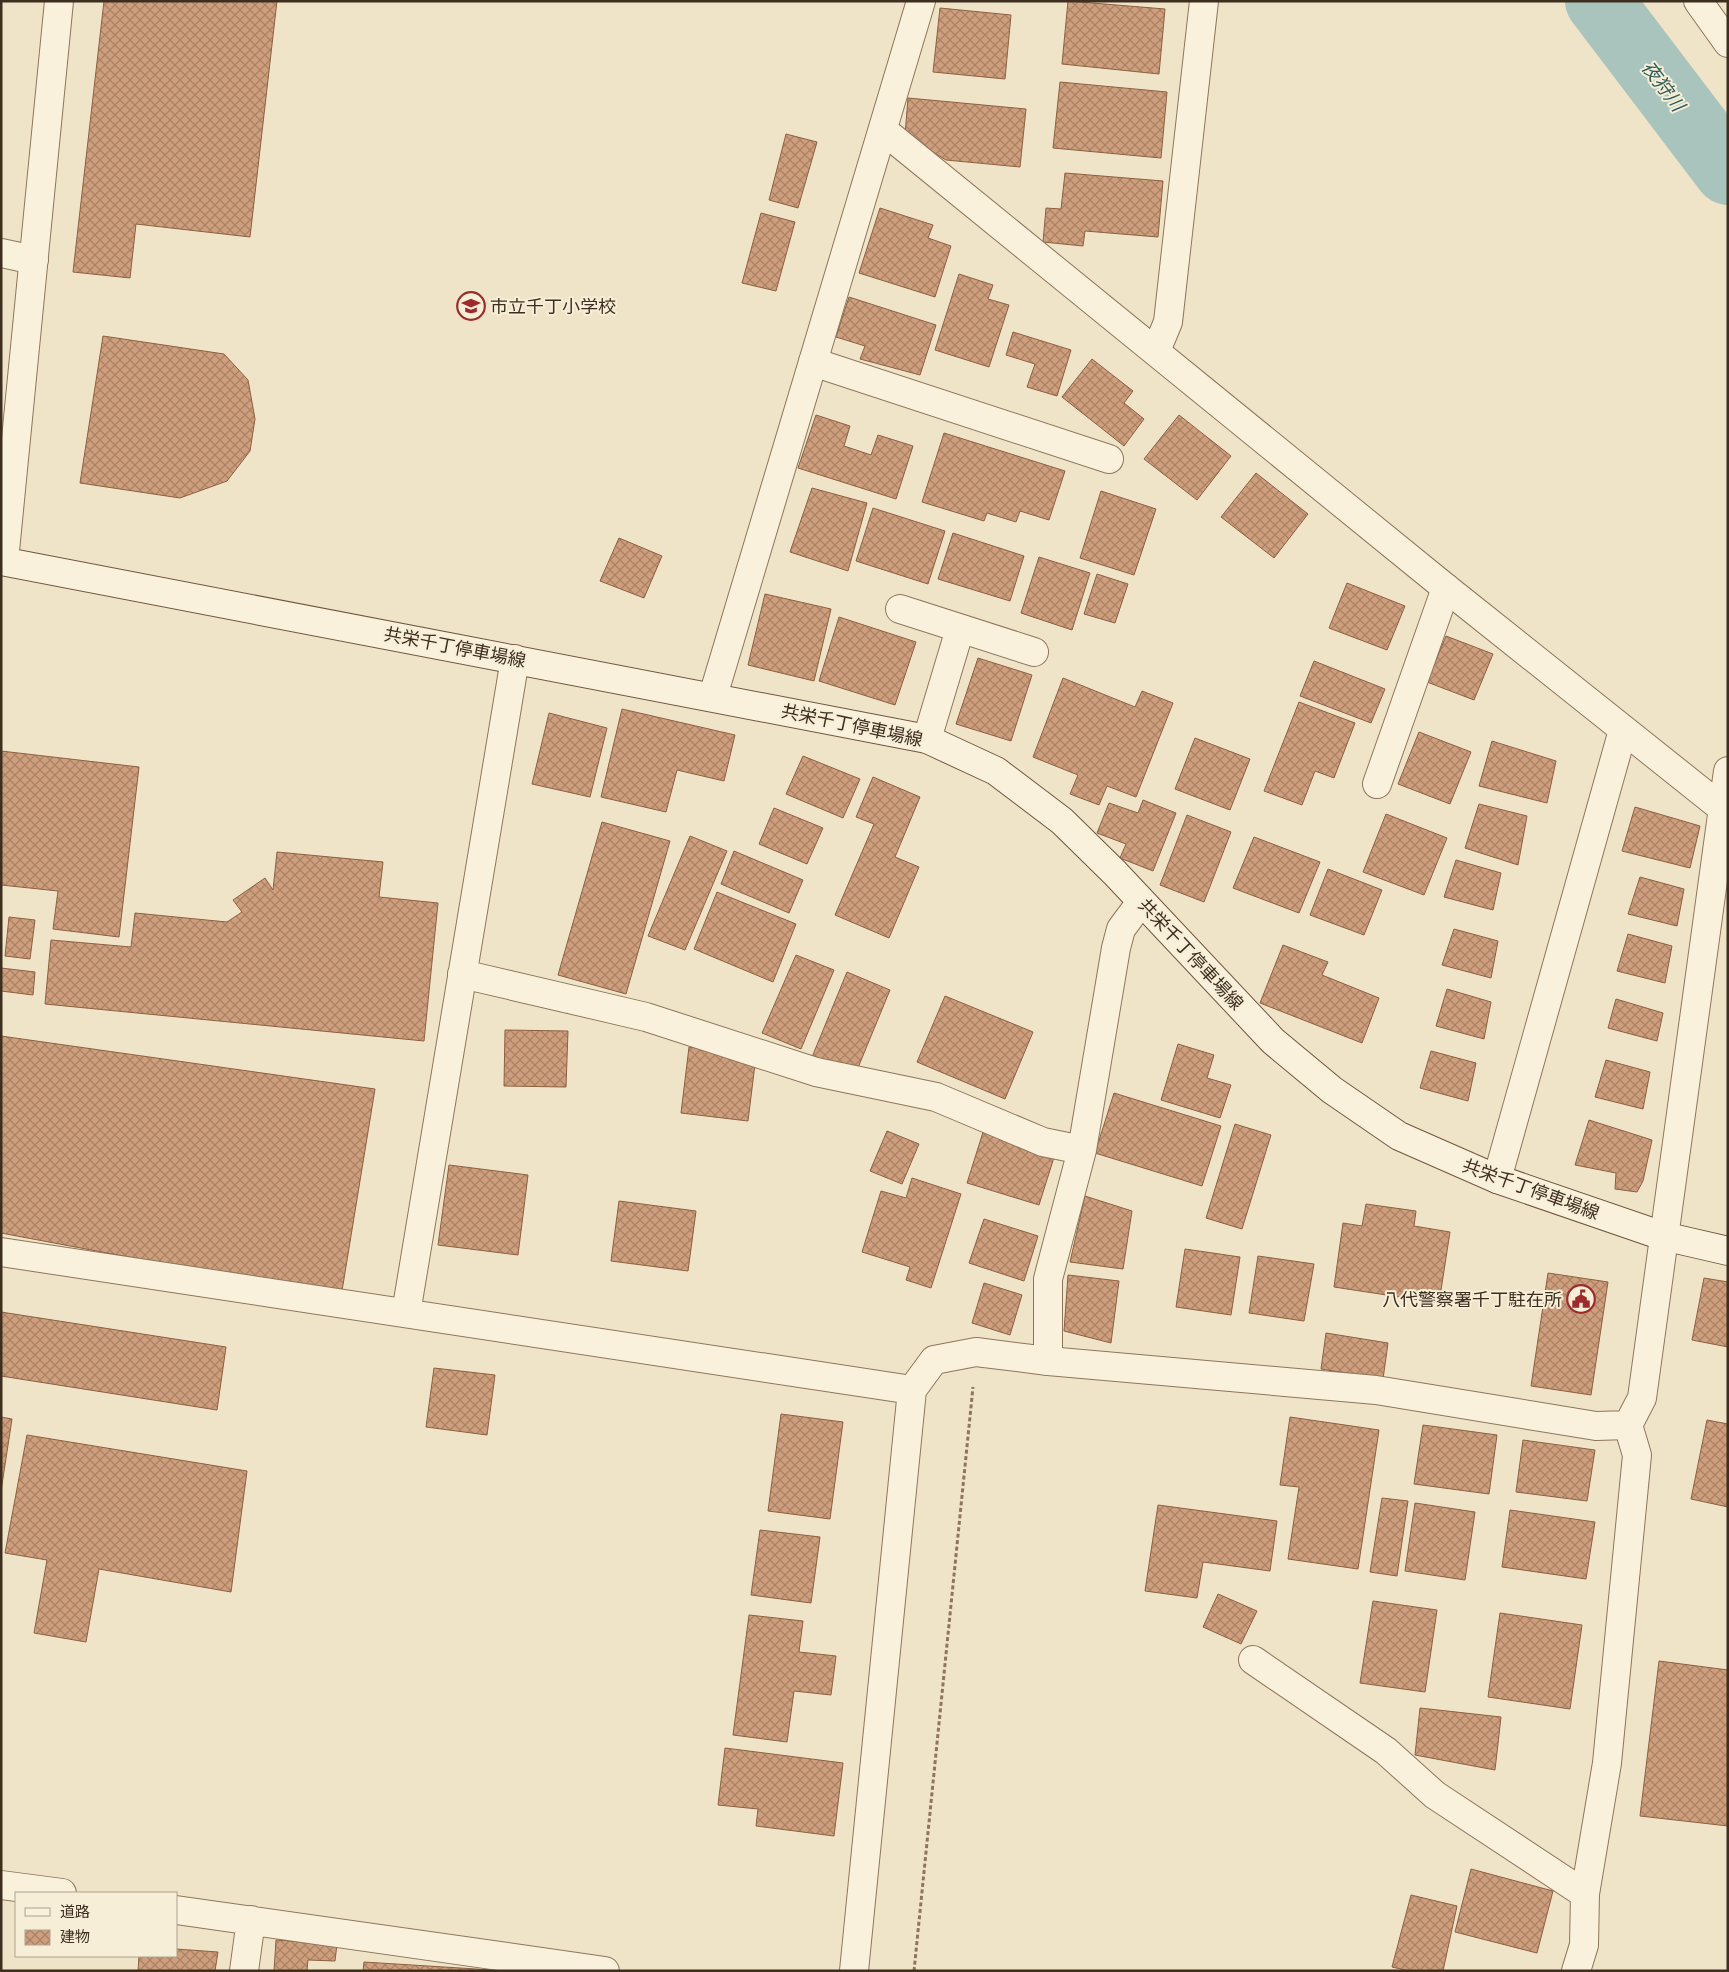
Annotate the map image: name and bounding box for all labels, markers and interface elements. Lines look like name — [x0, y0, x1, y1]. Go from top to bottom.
water label: 夜狩川 — [1637, 56, 1691, 117]
school or university icon: 市立千丁小学校 — [456, 291, 486, 321]
place label: 市立千丁小学校 — [490, 296, 616, 317]
street label: 共栄千丁停車場線 — [382, 623, 528, 671]
street label: 共栄千丁停車場線 — [779, 700, 925, 750]
street label: 共栄千丁停車場線 — [1134, 894, 1248, 1014]
street label: 共栄千丁停車場線 — [1460, 1155, 1602, 1223]
public building icon: 八代警察署千丁駐在所 — [1566, 1284, 1596, 1314]
place label: 八代警察署千丁駐在所 — [1382, 1289, 1562, 1310]
legend — [15, 1892, 178, 1957]
text: 道路 — [60, 1903, 90, 1921]
text: 建物 — [60, 1928, 90, 1946]

